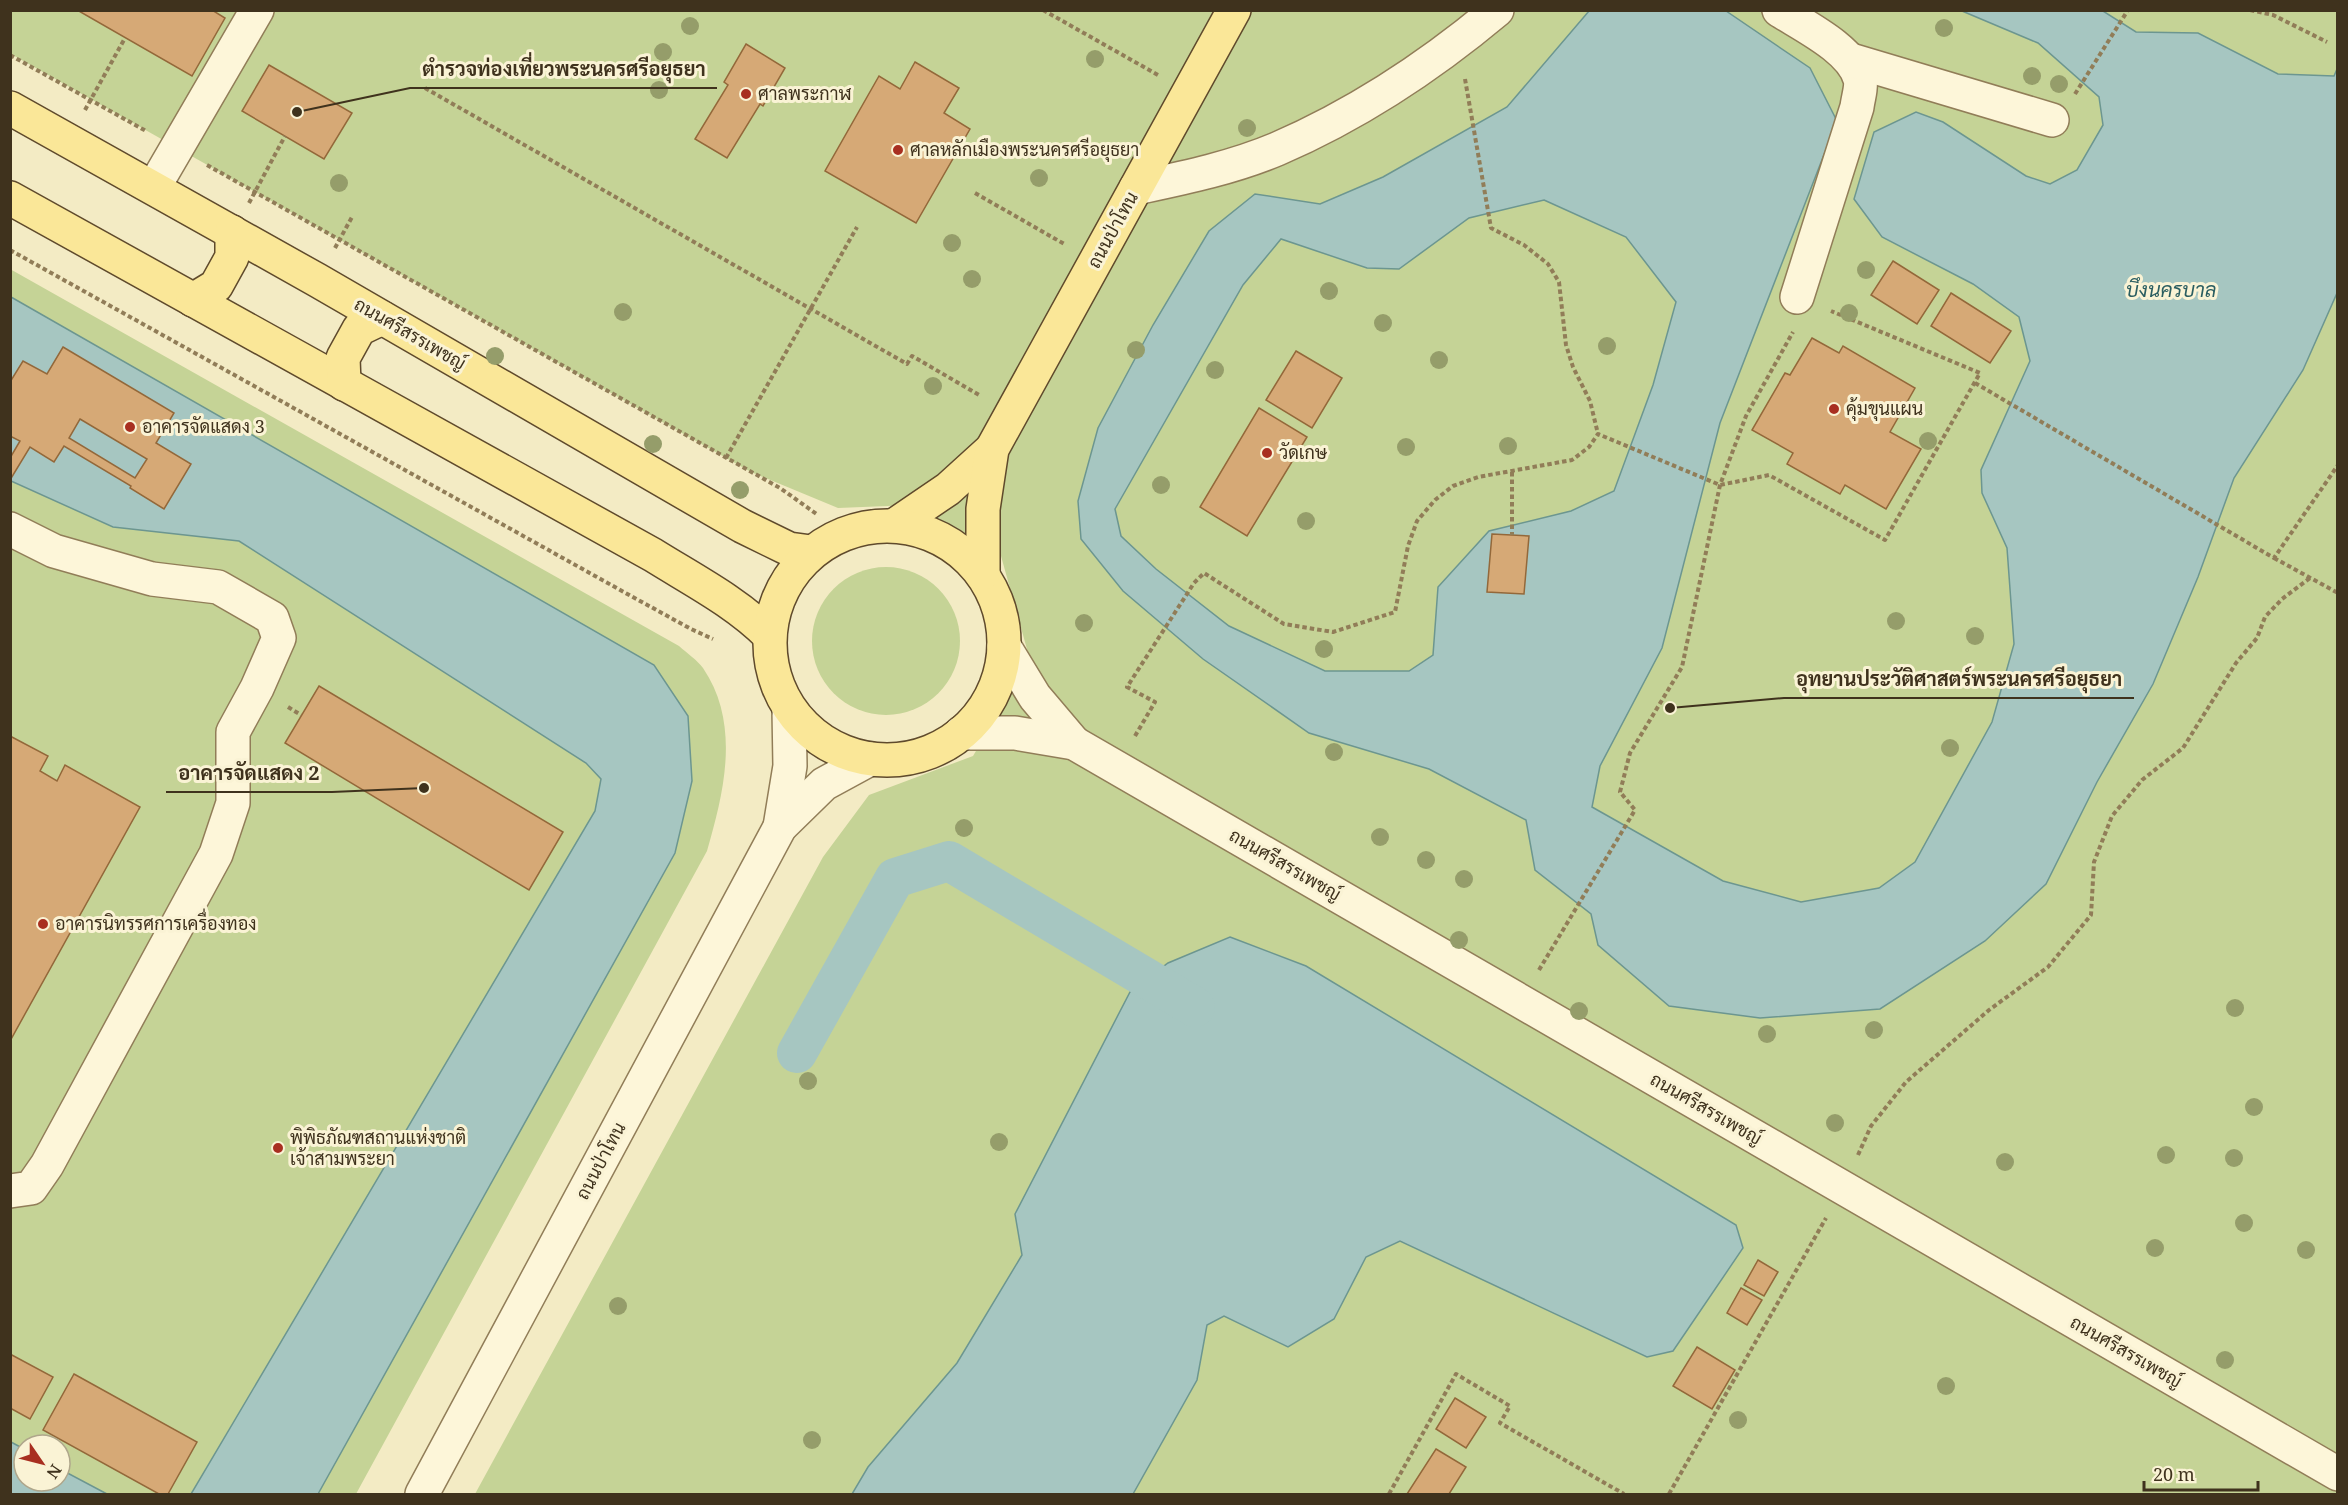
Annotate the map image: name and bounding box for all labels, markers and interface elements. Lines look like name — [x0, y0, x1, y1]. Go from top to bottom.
callout: ตำรวจท่องเที่ยวพระนครศรีอยุธยา — [410, 50, 717, 88]
text: ตำรวจท่องเที่ยวพระนครศรีอยุธยา — [422, 52, 706, 84]
place label: ศาลพระกาฬ — [758, 81, 851, 105]
marker: ศาลพระกาฬ — [739, 87, 753, 101]
place label: ศาลหลักเมืองพระนครศรีอยุธยา — [910, 137, 1139, 162]
marker: ศาลหลักเมืองพระนครศรีอยุธยา — [891, 143, 905, 157]
street label: ถนนป่าโทน — [1081, 187, 1143, 272]
water label: บึงนครบาล — [2126, 276, 2216, 303]
street label: ถนนศรีสรรเพชญ์ — [350, 291, 471, 375]
place label: คุ้มขุนแผน — [1846, 396, 1923, 421]
marker: คุ้มขุนแผน — [1827, 402, 1841, 416]
place label: อาคารจัดแสดง 3 — [142, 414, 265, 438]
marker: อาคารจัดแสดง 3 — [123, 420, 137, 434]
place label: วัดเกษ — [1279, 440, 1328, 464]
marker: วัดเกษ — [1260, 446, 1274, 460]
callout: อุทยานประวัติศาสตร์พระนครศรีอยุธยา — [1784, 660, 2134, 698]
text: อุทยานประวัติศาสตร์พระนครศรีอยุธยา — [1796, 665, 2122, 694]
callout: อาคารจัดแสดง 2 — [166, 754, 332, 792]
text: อาคารจัดแสดง 2 — [178, 759, 320, 786]
street label: ถนนศรีสรรเพชญ์ — [1225, 822, 1346, 906]
place label: อาคารนิทรรศการเครื่องทอง — [55, 908, 256, 935]
marker: อาคารนิทรรศการเครื่องทอง — [36, 917, 50, 931]
street label: ถนนศรีสรรเพชญ์ — [1646, 1066, 1767, 1150]
street label: ถนนป่าโทน — [570, 1118, 630, 1203]
place label: พิพิธภัณฑสถานแห่งชาติ เจ้าสามพระยา — [290, 1125, 466, 1170]
marker: พิพิธภัณฑสถานแห่งชาติ เจ้าสามพระยา — [271, 1141, 285, 1155]
street label: ถนนศรีสรรเพชญ์ — [2066, 1309, 2187, 1393]
north arrow — [12, 1433, 72, 1493]
scale bar — [2144, 1454, 2258, 1492]
text: N — [41, 1460, 67, 1483]
text: 20 m — [2153, 1462, 2195, 1486]

